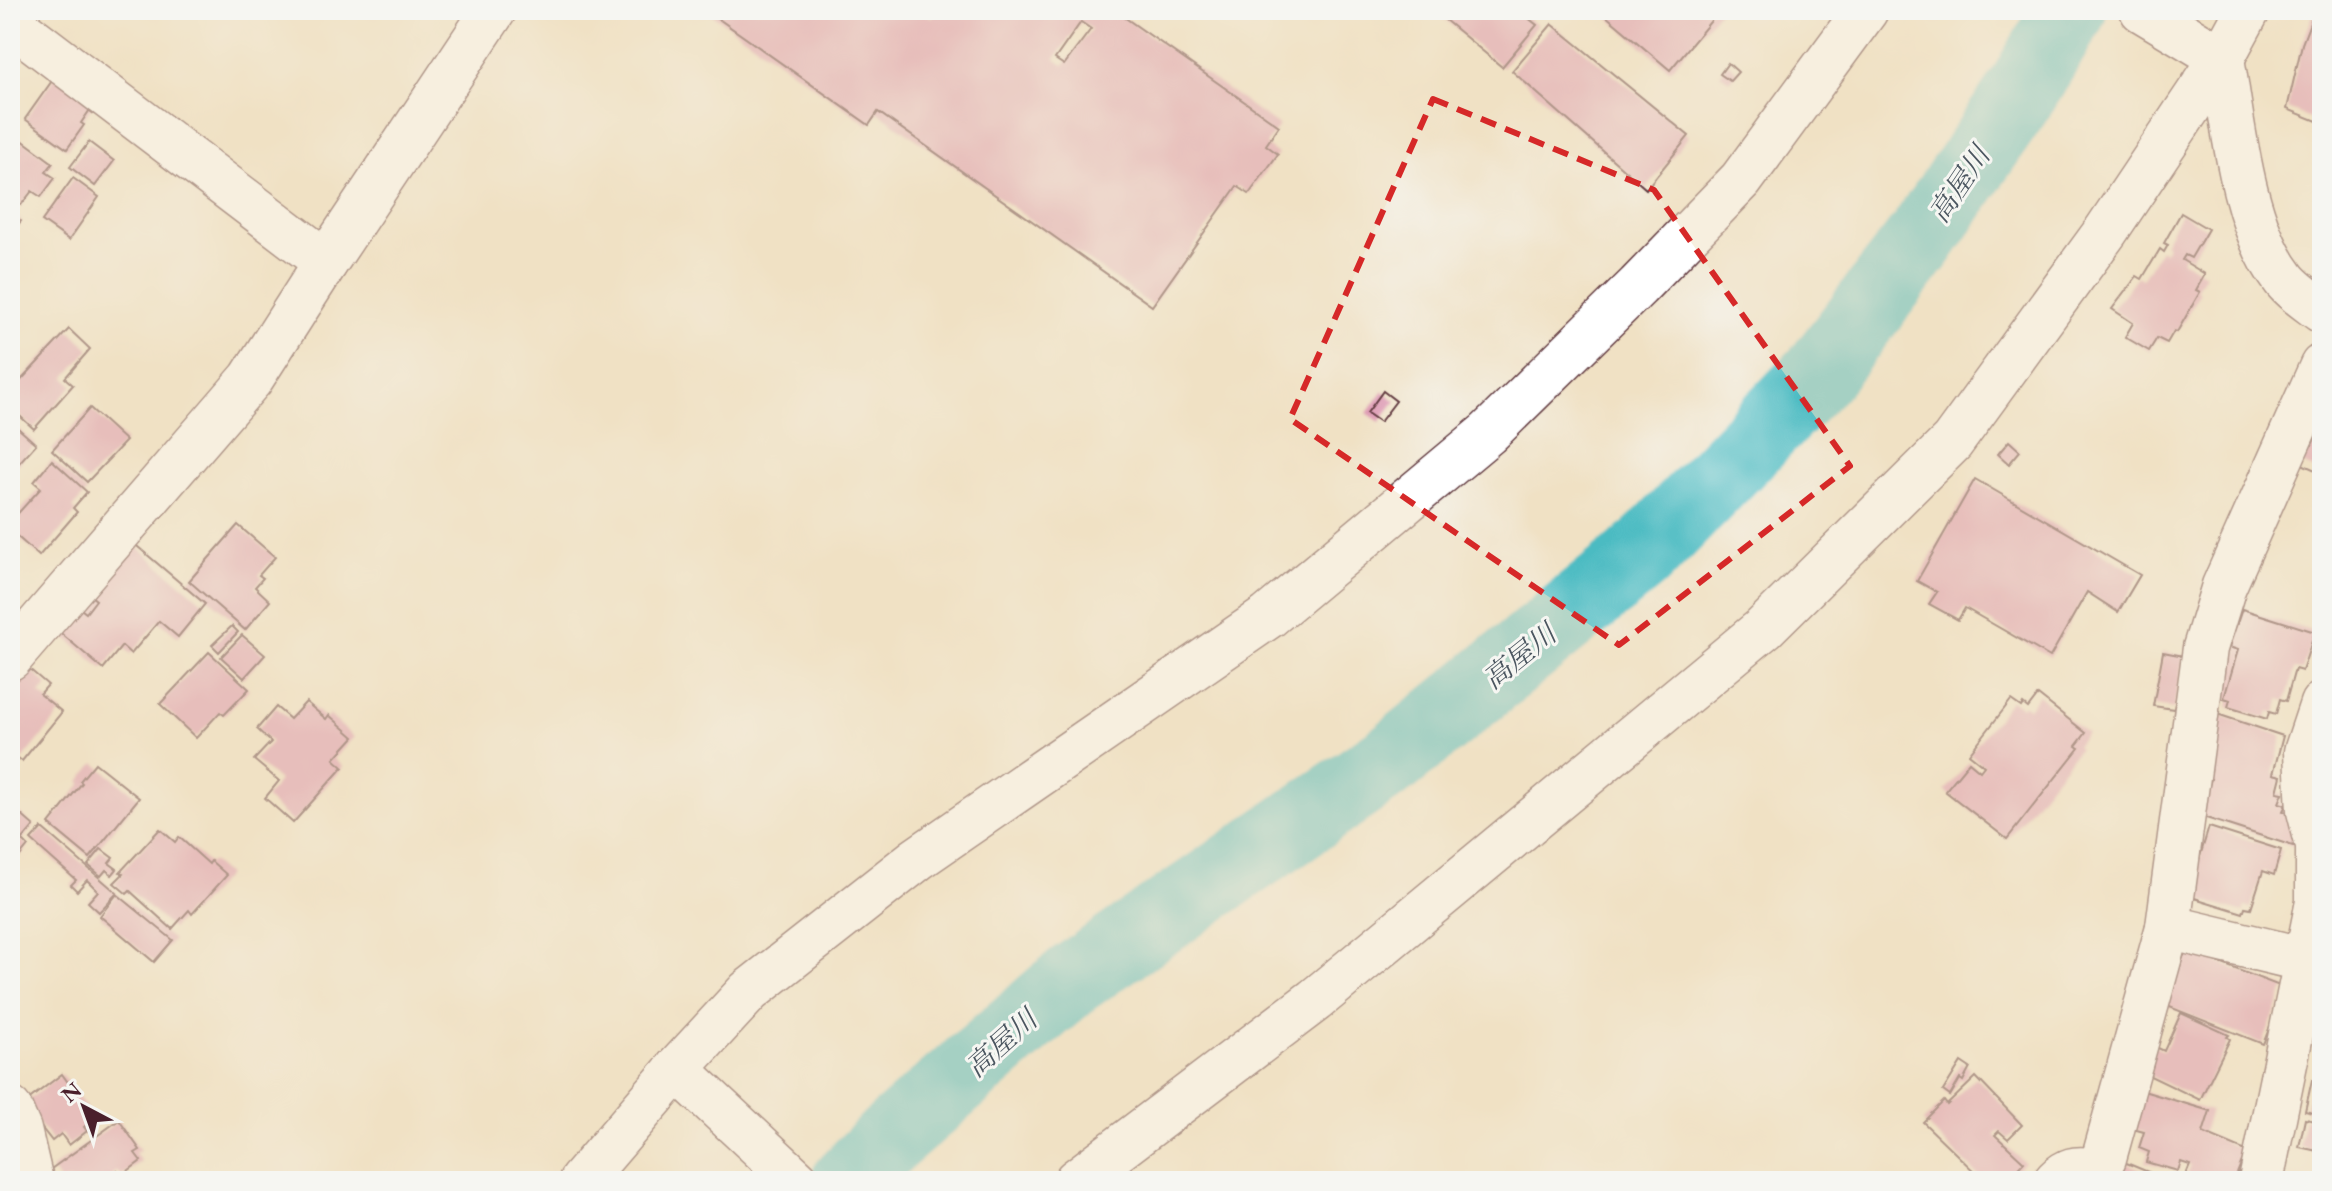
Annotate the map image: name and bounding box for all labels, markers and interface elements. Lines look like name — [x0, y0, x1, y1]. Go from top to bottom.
water label: 高屋川 — [1921, 137, 1999, 229]
water label: 高屋川 — [1475, 614, 1565, 696]
water label: 高屋川 — [958, 1000, 1046, 1084]
north arrow — [44, 1067, 124, 1147]
text: N — [55, 1075, 88, 1109]

